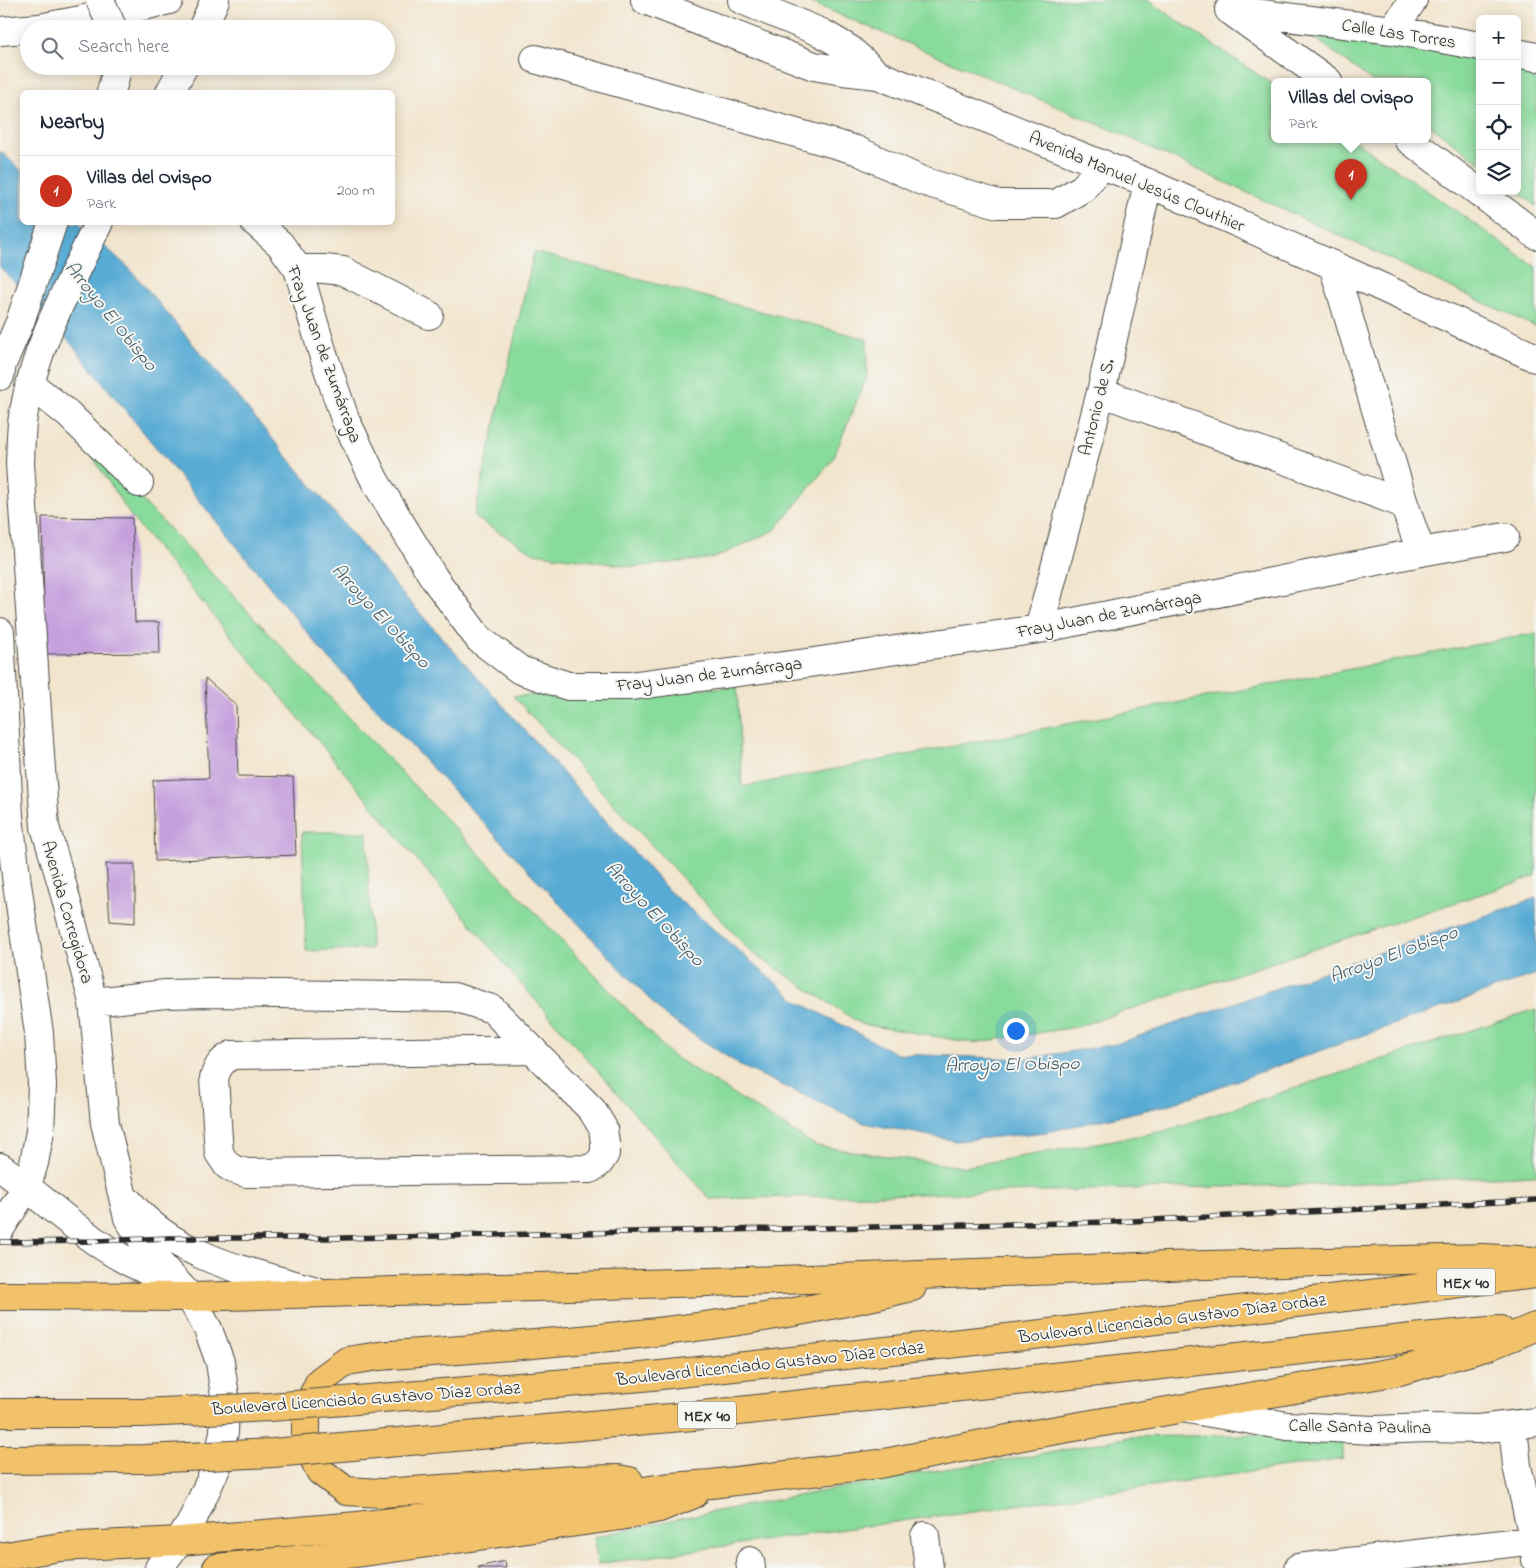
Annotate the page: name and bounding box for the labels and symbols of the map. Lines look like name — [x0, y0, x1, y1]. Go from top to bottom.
street label: Calle Las Torres — [1340, 13, 1458, 57]
street label: Avenida Manuel Jesús Clouthier — [1024, 125, 1249, 240]
pin: 1 — [1335, 159, 1367, 200]
water label: Arroyo El Obispo — [57, 256, 164, 378]
street label: Fray Juan de Zumárraga — [278, 261, 367, 447]
street label: Antonio de S. — [1073, 356, 1123, 459]
water label: Arroyo El Obispo — [324, 558, 437, 676]
street label: Fray Juan de Zumárraga — [1014, 585, 1204, 648]
street label: Fray Juan de Zumárraga — [614, 652, 804, 701]
street label: Avenida Corregidora — [32, 838, 99, 987]
water label: Arroyo El Obispo — [598, 856, 711, 974]
water label: Arroyo El Obispo — [1326, 919, 1463, 991]
your location — [1003, 1018, 1029, 1044]
water label: Arroyo El Obispo — [945, 1051, 1081, 1080]
road number: MEX 40 — [1437, 1268, 1495, 1295]
street label: Boulevard Licenciado Gustavo Díaz Ordaz — [1016, 1288, 1328, 1352]
street label: Boulevard Licenciado Gustavo Díaz Ordaz — [614, 1336, 926, 1394]
street label: Boulevard Licenciado Gustavo Díaz Ordaz — [210, 1376, 522, 1424]
road number: MEX 40 — [678, 1402, 736, 1428]
street label: Calle Santa Paulina — [1288, 1414, 1432, 1442]

